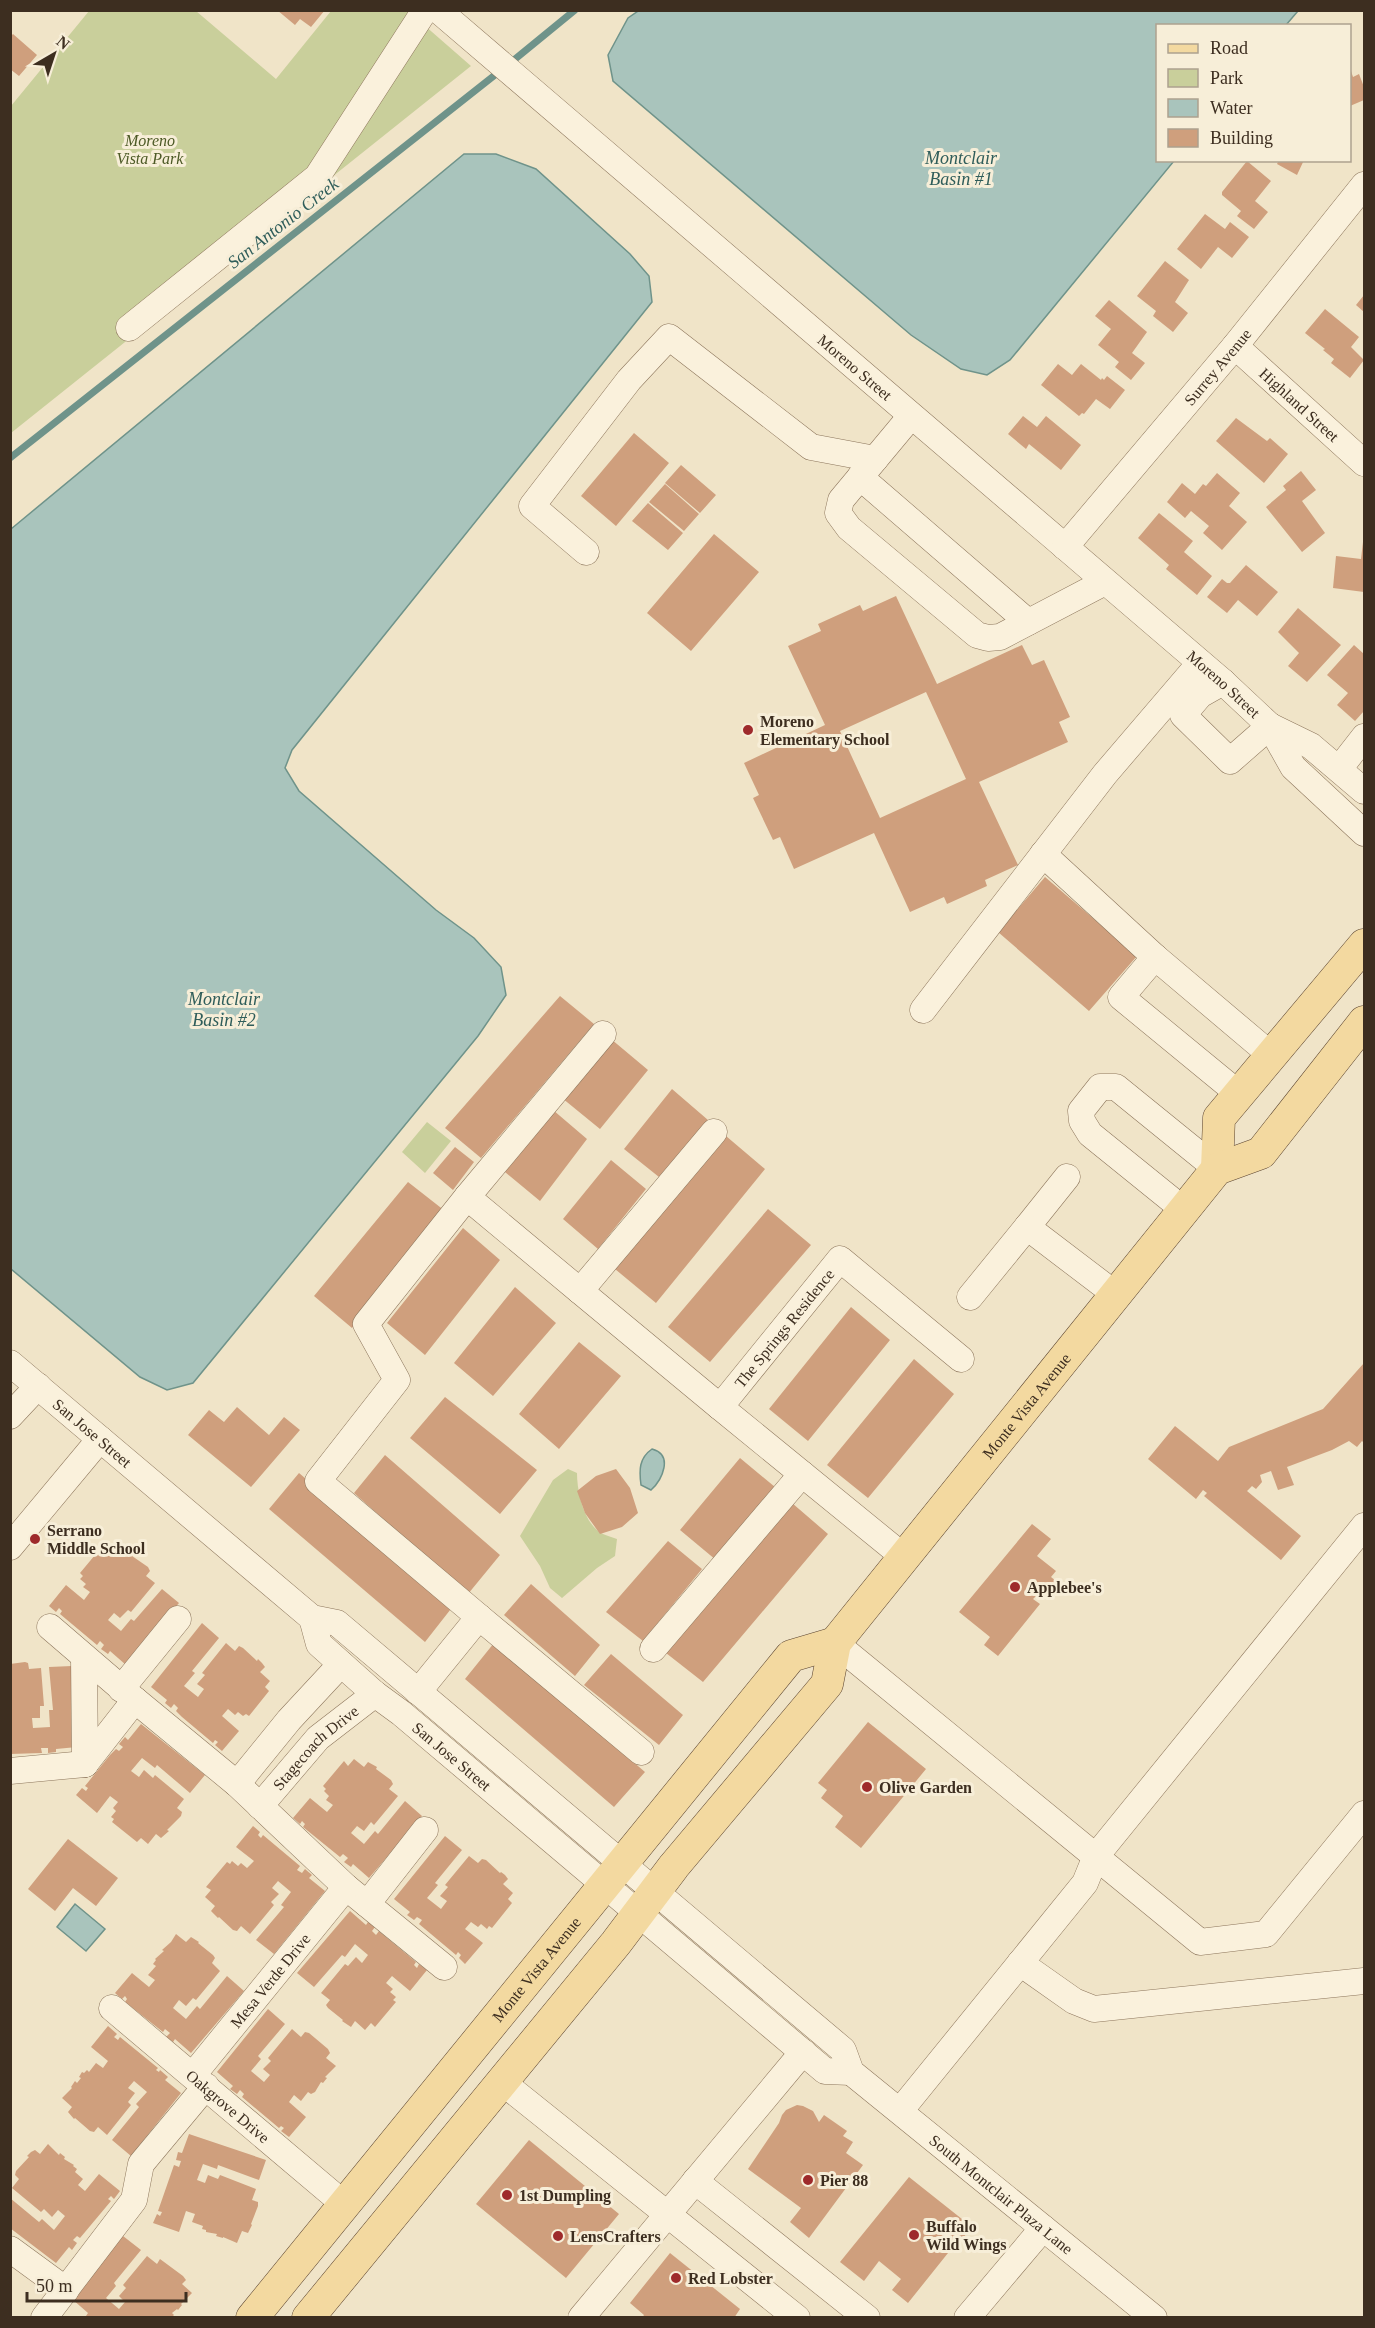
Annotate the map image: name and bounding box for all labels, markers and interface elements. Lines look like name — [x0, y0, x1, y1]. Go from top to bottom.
north arrow — [24, 24, 84, 84]
legend — [1156, 24, 1351, 162]
text: N — [53, 32, 73, 53]
text: Road — [1210, 38, 1248, 58]
text: Park — [1210, 68, 1243, 88]
text: Water — [1210, 98, 1253, 118]
text: Building — [1210, 128, 1273, 148]
park label: Moreno Vista Park — [117, 132, 184, 167]
water label: Montclair Basin #1 — [924, 148, 998, 189]
water label: San Antonio Creek — [224, 173, 343, 272]
street label: Surrey Avenue — [1181, 325, 1254, 409]
street label: Moreno Street — [814, 331, 896, 404]
street label: Highland Street — [1256, 365, 1343, 445]
street label: Moreno Street — [1183, 647, 1264, 722]
place label: Moreno Elementary School — [760, 713, 890, 749]
marker: Moreno Elementary School — [741, 723, 755, 737]
water label: Montclair Basin #2 — [187, 989, 261, 1030]
street label: The Springs Residence — [731, 1266, 837, 1391]
street label: Monte Vista Avenue — [979, 1350, 1074, 1462]
street label: San Jose Street — [50, 1395, 135, 1471]
place label: Serrano Middle School — [47, 1522, 146, 1557]
marker: Serrano Middle School — [28, 1532, 42, 1546]
place label: Applebee's — [1027, 1579, 1102, 1597]
marker: Applebee's — [1008, 1580, 1022, 1594]
street label: Stagecoach Drive — [270, 1702, 362, 1793]
street label: San Jose Street — [409, 1719, 495, 1795]
place label: Olive Garden — [879, 1779, 972, 1796]
marker: Olive Garden — [860, 1780, 874, 1794]
street label: Monte Vista Avenue — [489, 1914, 584, 2025]
street label: Mesa Verde Drive — [227, 1930, 314, 2031]
street label: Oakgrove Drive — [183, 2067, 273, 2146]
street label: South Montclair Plaza Lane — [926, 2131, 1076, 2258]
place label: Pier 88 — [820, 2172, 868, 2189]
marker: Pier 88 — [801, 2173, 815, 2187]
place label: 1st Dumpling — [519, 2187, 611, 2205]
marker: 1st Dumpling — [500, 2188, 514, 2202]
place label: Buffalo Wild Wings — [926, 2218, 1007, 2254]
place label: LensCrafters — [570, 2228, 661, 2245]
marker: Buffalo Wild Wings — [907, 2228, 921, 2242]
marker: LensCrafters — [551, 2229, 565, 2243]
scale bar — [27, 2265, 186, 2303]
place label: Red Lobster — [688, 2270, 773, 2287]
marker: Red Lobster — [669, 2271, 683, 2285]
text: 50 m — [36, 2276, 73, 2296]

